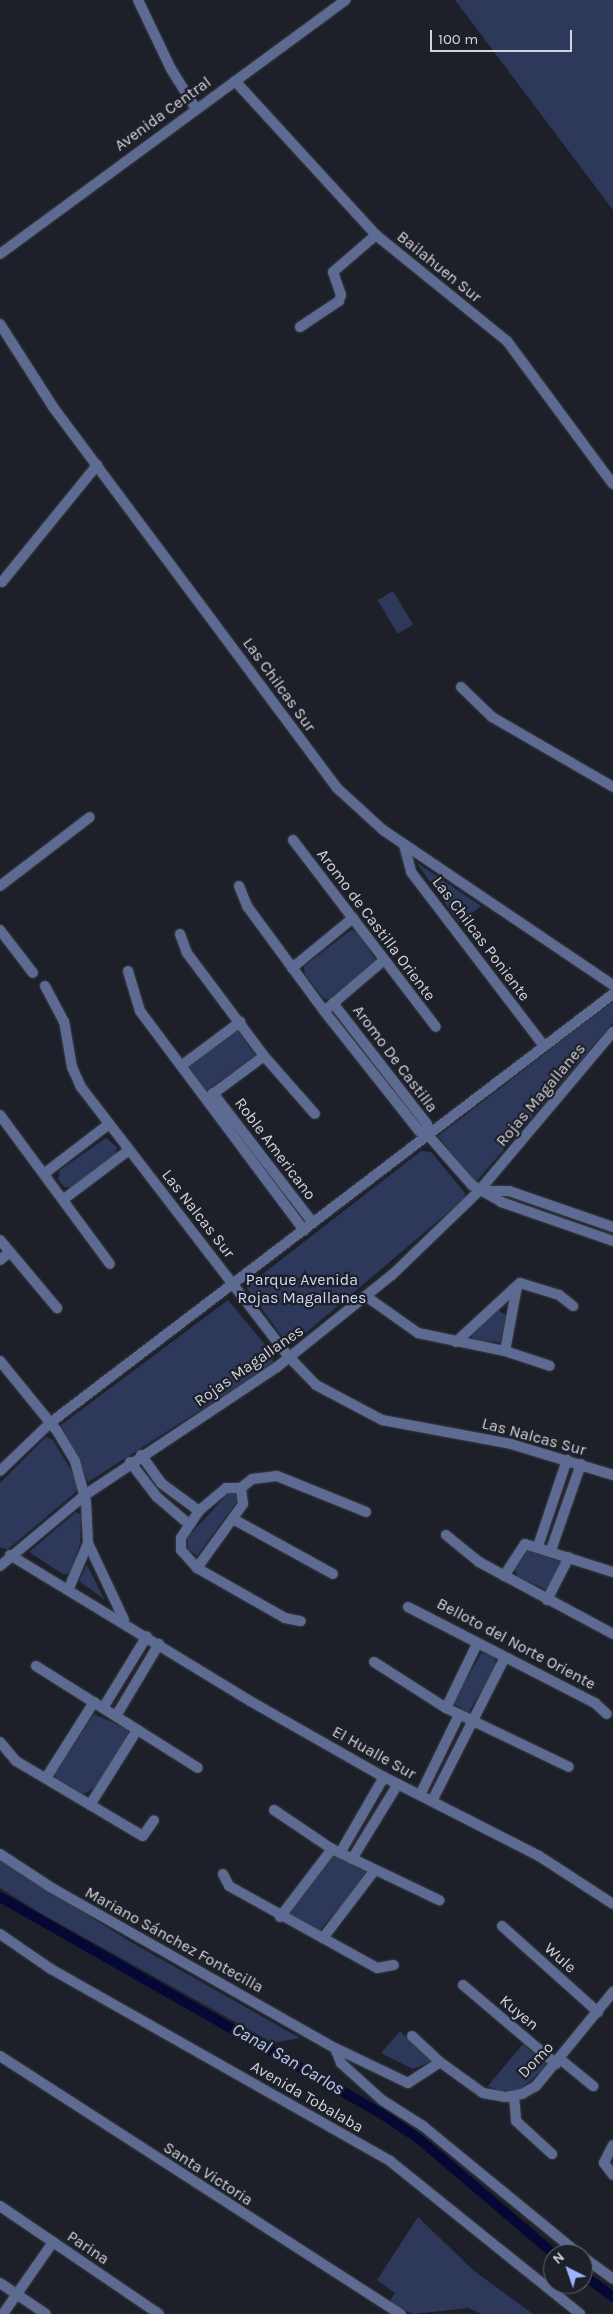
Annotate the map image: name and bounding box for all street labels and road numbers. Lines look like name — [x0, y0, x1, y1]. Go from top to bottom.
street label: Avenida Central — [111, 73, 215, 155]
street label: Bailahuen Sur — [393, 227, 485, 307]
street label: Las Chilcas Sur — [238, 634, 320, 736]
street label: Aromo de Castilla Oriente — [313, 845, 439, 1005]
street label: Las Chilcas Poniente — [428, 873, 534, 1005]
street label: Aromo De Castilla — [348, 1002, 442, 1116]
street label: Rojas Magallanes — [492, 1039, 590, 1151]
street label: Roble Americano — [230, 1094, 320, 1204]
street label: Las Nalcas Sur — [157, 1166, 239, 1262]
street label: Rojas Magallanes — [191, 1321, 307, 1411]
street label: Las Nalcas Sur — [480, 1414, 588, 1460]
street label: Belloto del Norte Oriente — [433, 1594, 599, 1694]
street label: El Hualle Sur — [329, 1722, 419, 1784]
street label: Mariano Sánchez Fontecilla — [81, 1883, 267, 1997]
street label: Wule — [540, 1939, 580, 1977]
street label: Kuyen — [496, 1991, 542, 2035]
street label: Domo — [514, 2038, 558, 2082]
street label: Avenida Tobalaba — [247, 2057, 367, 2137]
street label: Santa Victoria — [160, 2138, 256, 2210]
street label: Parina — [63, 2227, 113, 2269]

